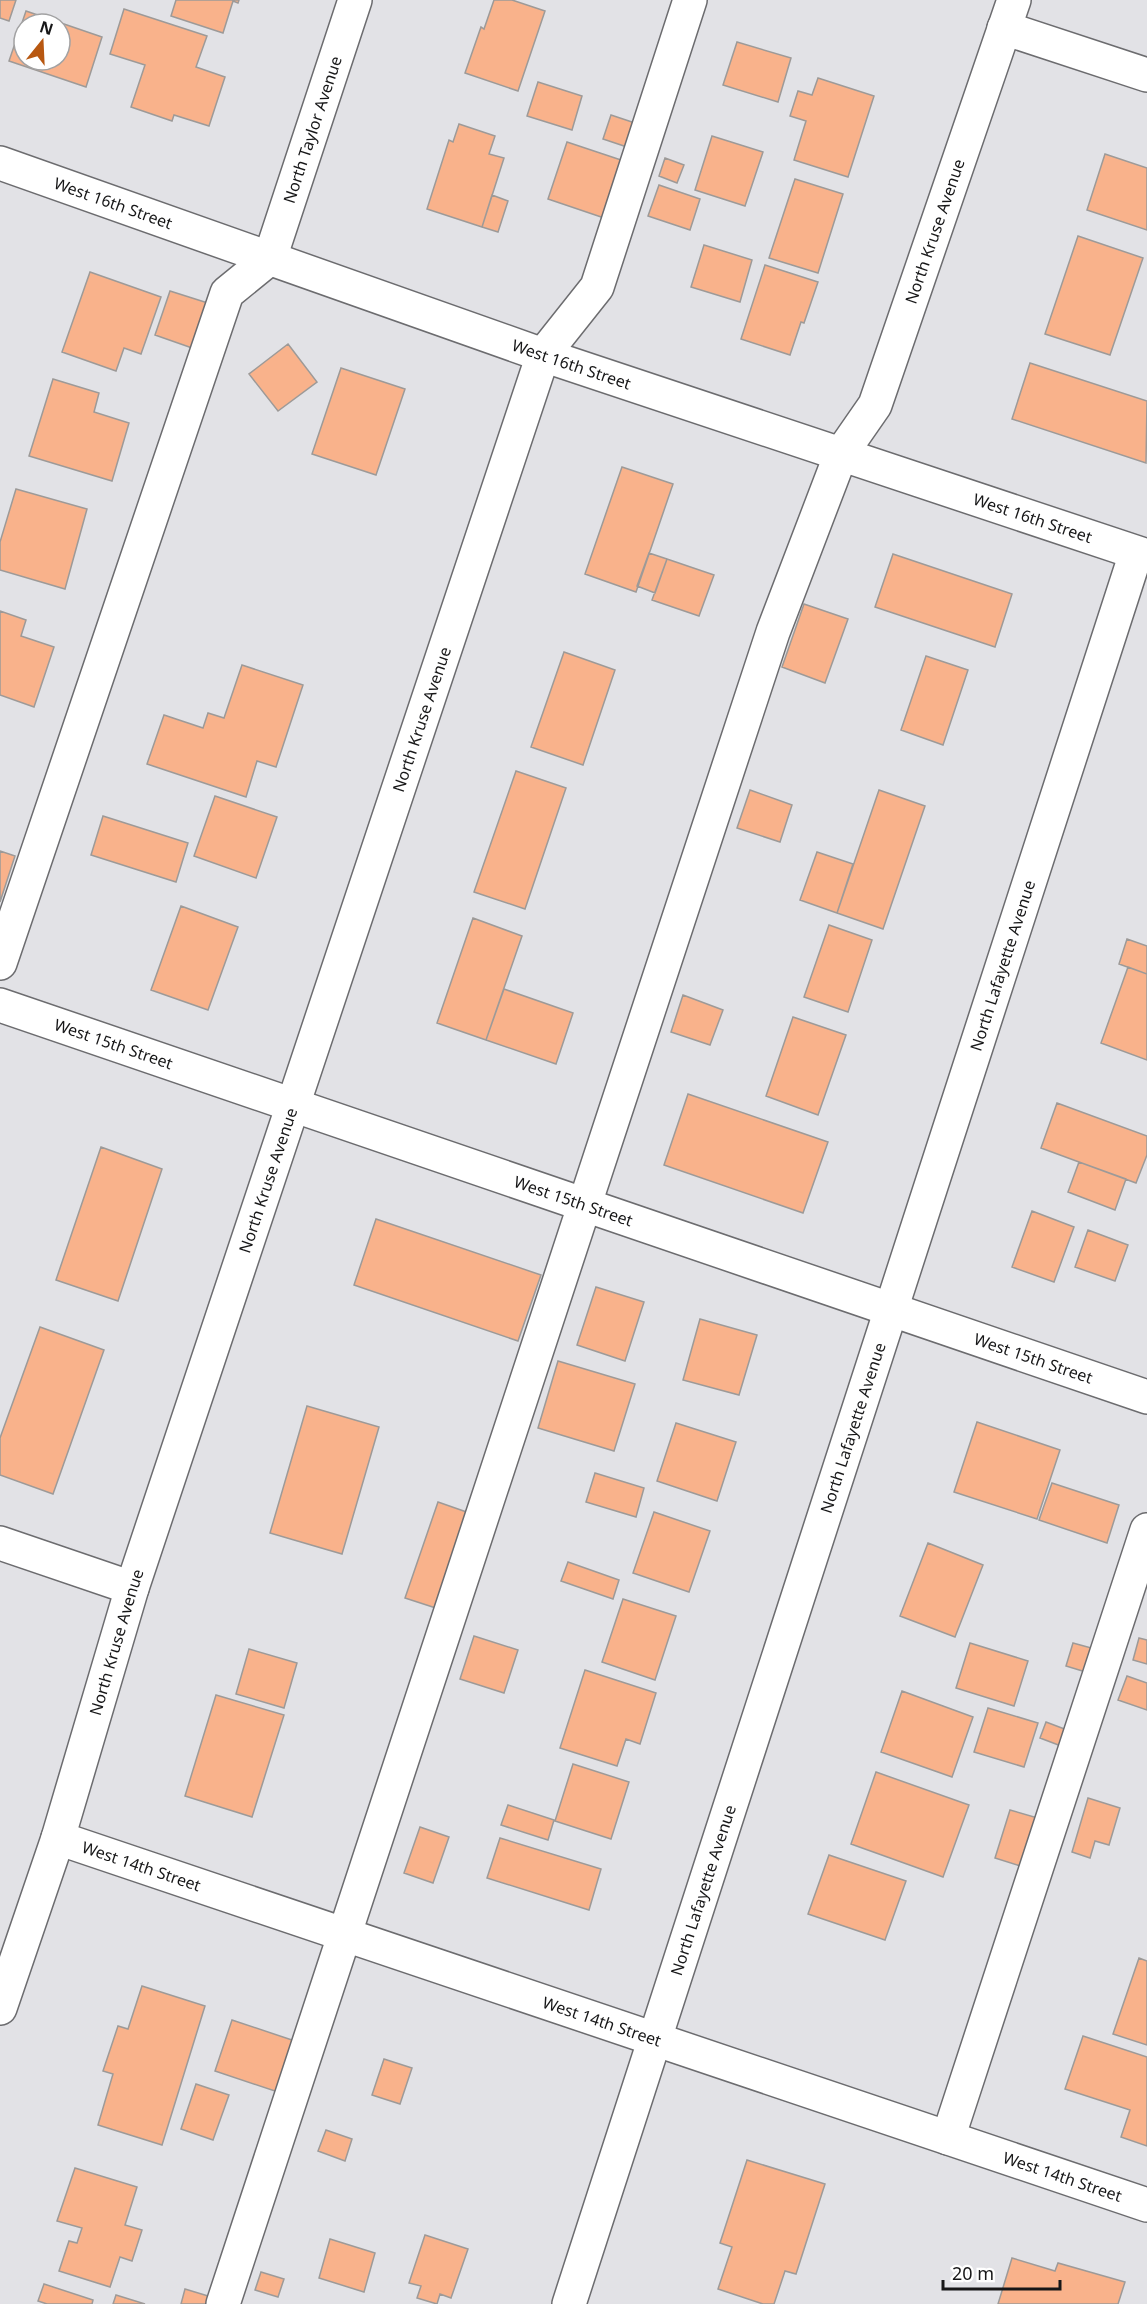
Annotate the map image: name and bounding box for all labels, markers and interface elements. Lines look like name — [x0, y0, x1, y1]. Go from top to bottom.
north arrow — [12, 12, 72, 72]
text: N — [37, 15, 56, 40]
street label: North Taylor Avenue — [278, 53, 347, 206]
street label: North Kruse Avenue — [900, 156, 970, 307]
street label: West 16th Street — [51, 172, 176, 234]
street label: West 16th Street — [509, 334, 634, 395]
street label: West 16th Street — [970, 488, 1095, 548]
street label: North Kruse Avenue — [387, 644, 456, 795]
street label: North Lafayette Avenue — [965, 877, 1040, 1054]
street label: West 15th Street — [51, 1013, 176, 1074]
street label: North Kruse Avenue — [233, 1105, 302, 1256]
street label: West 15th Street — [511, 1171, 636, 1232]
street label: West 15th Street — [971, 1328, 1096, 1389]
street label: North Lafayette Avenue — [815, 1340, 891, 1516]
street label: North Kruse Avenue — [84, 1566, 149, 1718]
street label: North Lafayette Avenue — [665, 1802, 741, 1978]
street label: West 14th Street — [79, 1836, 204, 1896]
street label: West 14th Street — [540, 1991, 664, 2052]
street label: West 14th Street — [1000, 2146, 1125, 2207]
scale bar — [943, 2253, 1060, 2291]
text: 20 m — [952, 2261, 994, 2285]

